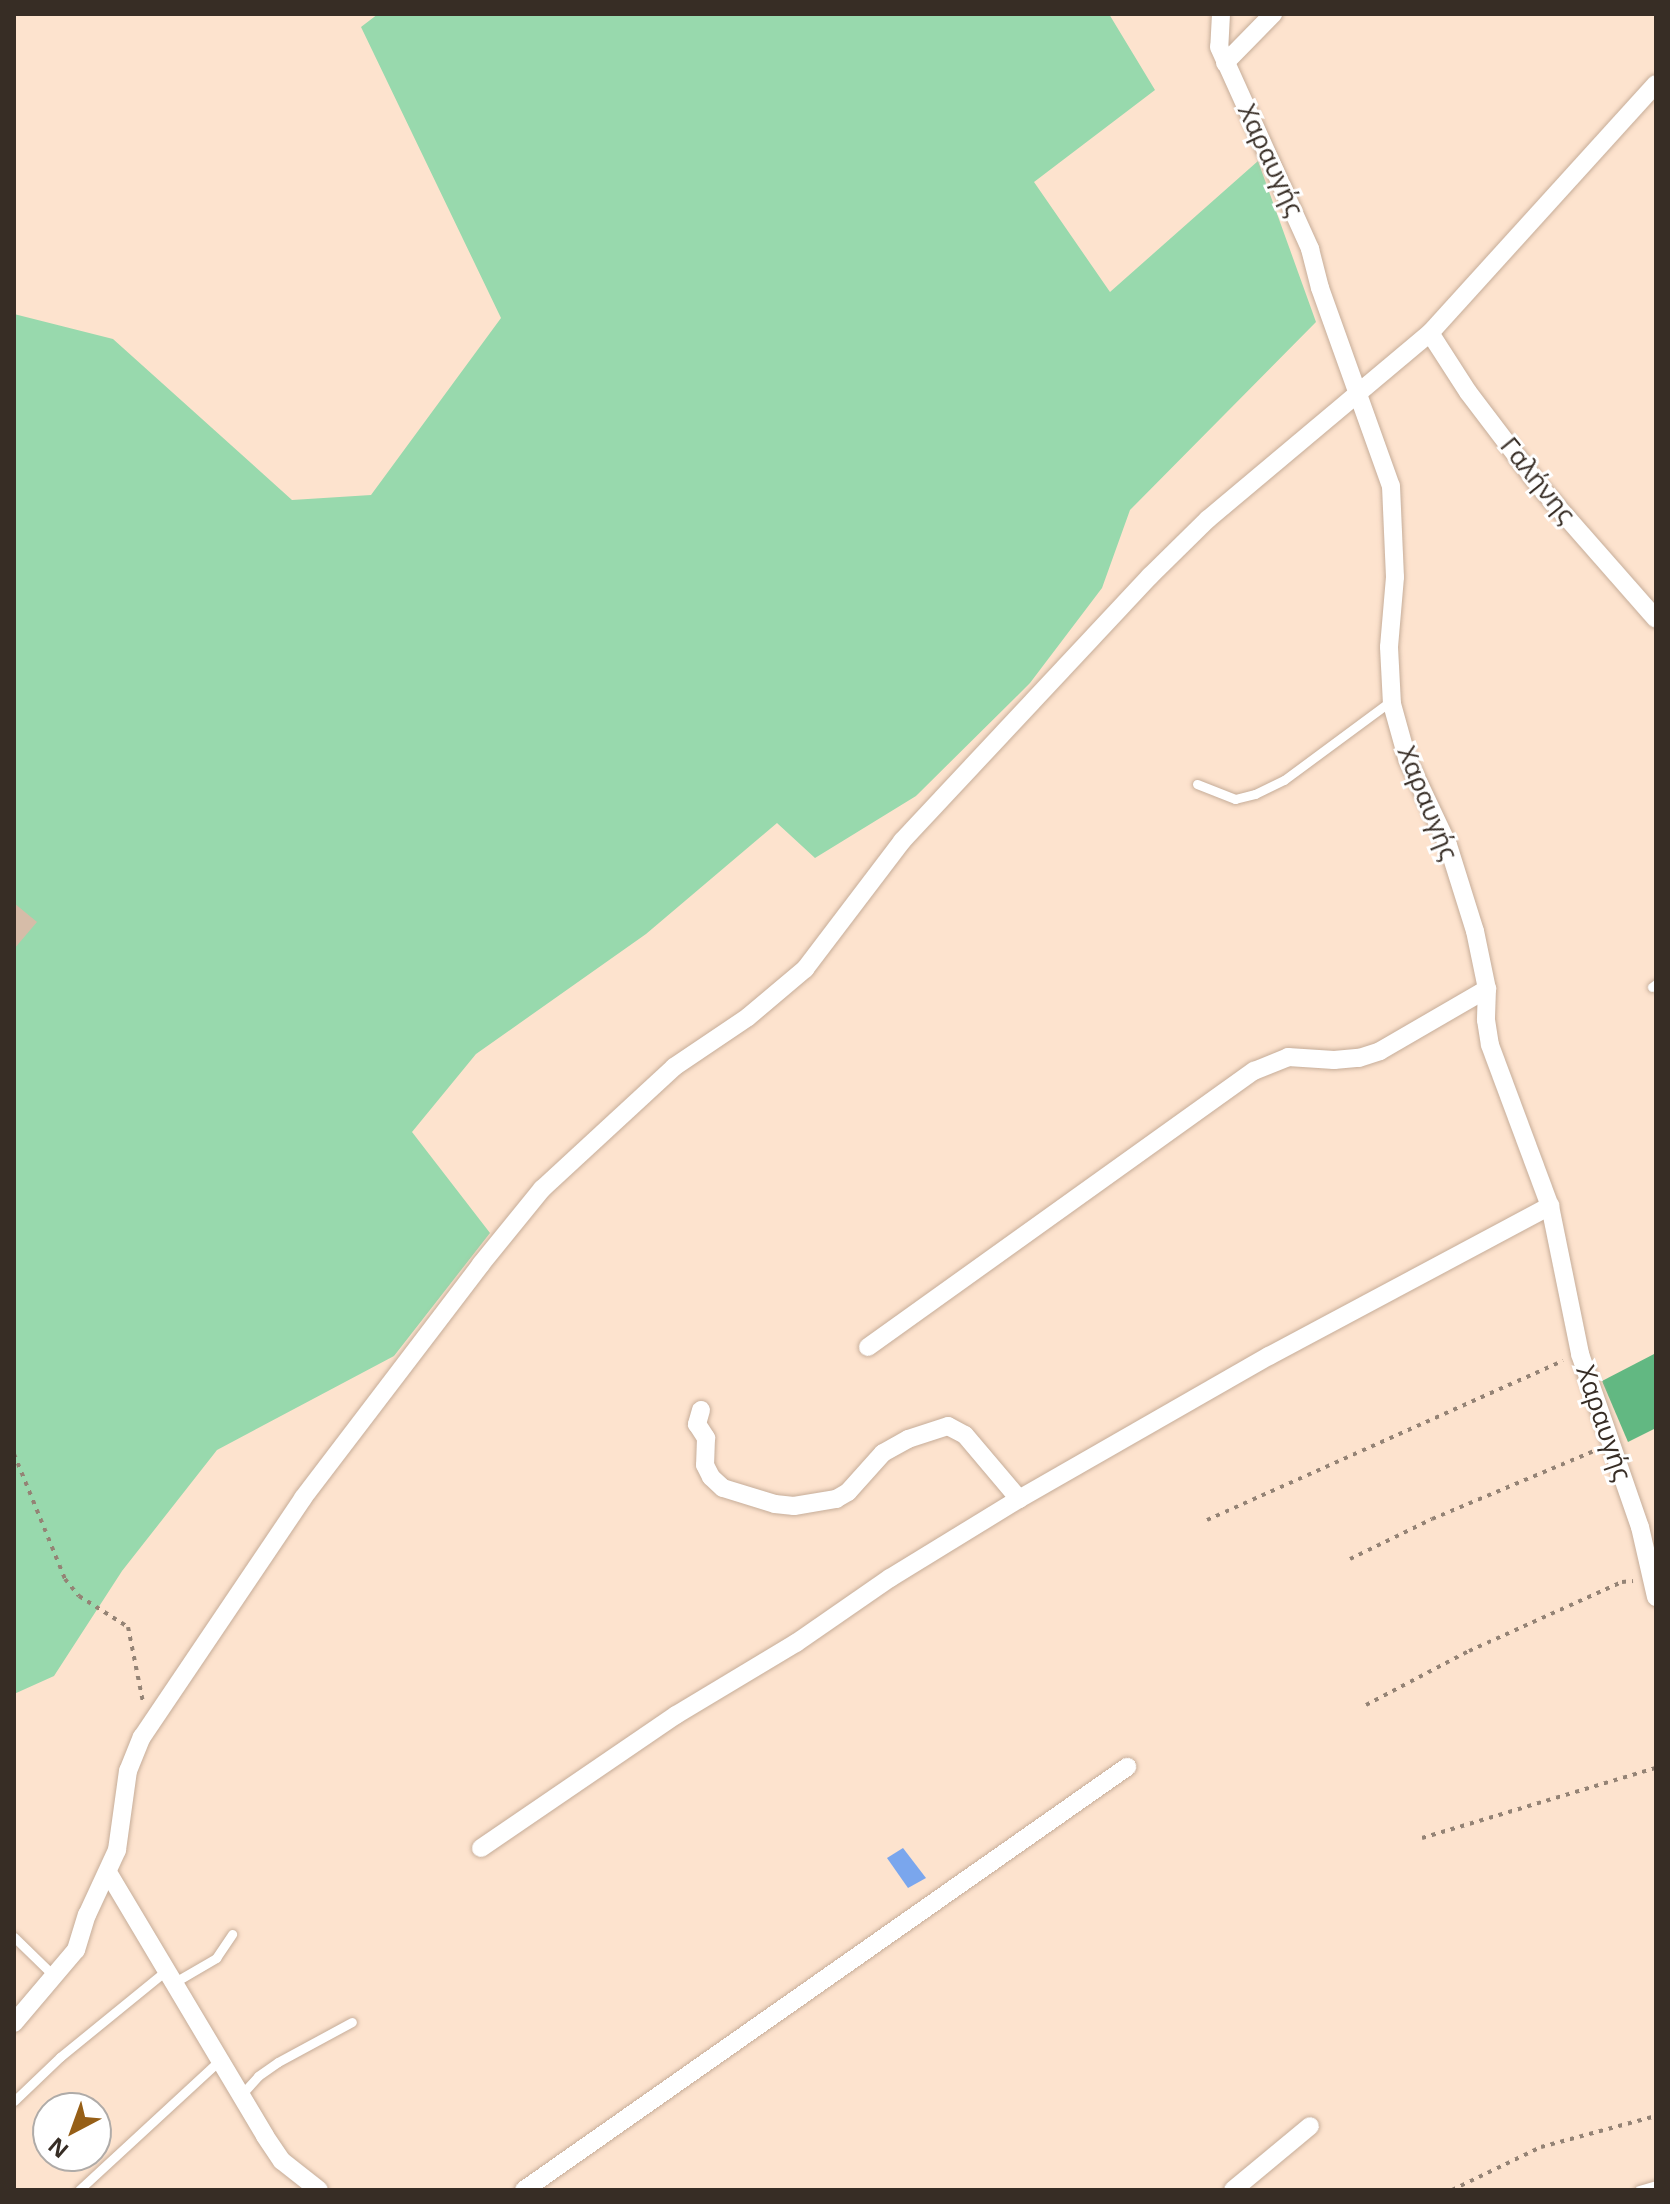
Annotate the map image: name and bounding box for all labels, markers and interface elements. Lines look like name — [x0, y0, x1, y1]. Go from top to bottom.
street label: Χαραυγής — [1231, 99, 1311, 221]
street label: Γαλήνης — [1494, 431, 1582, 529]
street label: Χαραυγής — [1391, 742, 1465, 864]
street label: Χαραυγής — [1570, 1361, 1638, 1485]
north arrow — [32, 2092, 112, 2172]
text: N — [41, 2131, 74, 2166]

